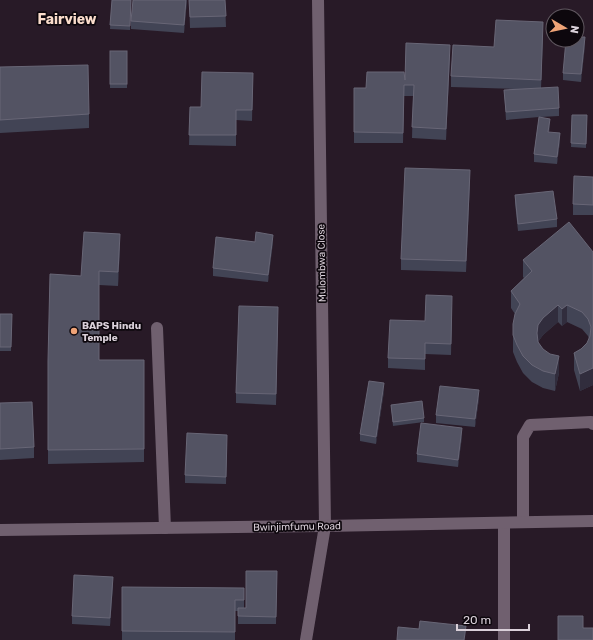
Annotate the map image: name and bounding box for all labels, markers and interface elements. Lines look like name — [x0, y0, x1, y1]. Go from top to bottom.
north arrow — [545, 8, 585, 48]
district label: Fairview — [37, 11, 97, 28]
text: N — [567, 25, 581, 34]
street label: Mulombwa Close — [315, 223, 329, 302]
place label: BAPS Hindu Temple — [82, 320, 141, 344]
marker: BAPS Hindu Temple — [69, 326, 79, 336]
street label: Bwinjimfumu Road — [253, 520, 341, 534]
scale bar — [457, 606, 529, 632]
text: 20 m — [463, 613, 491, 627]

